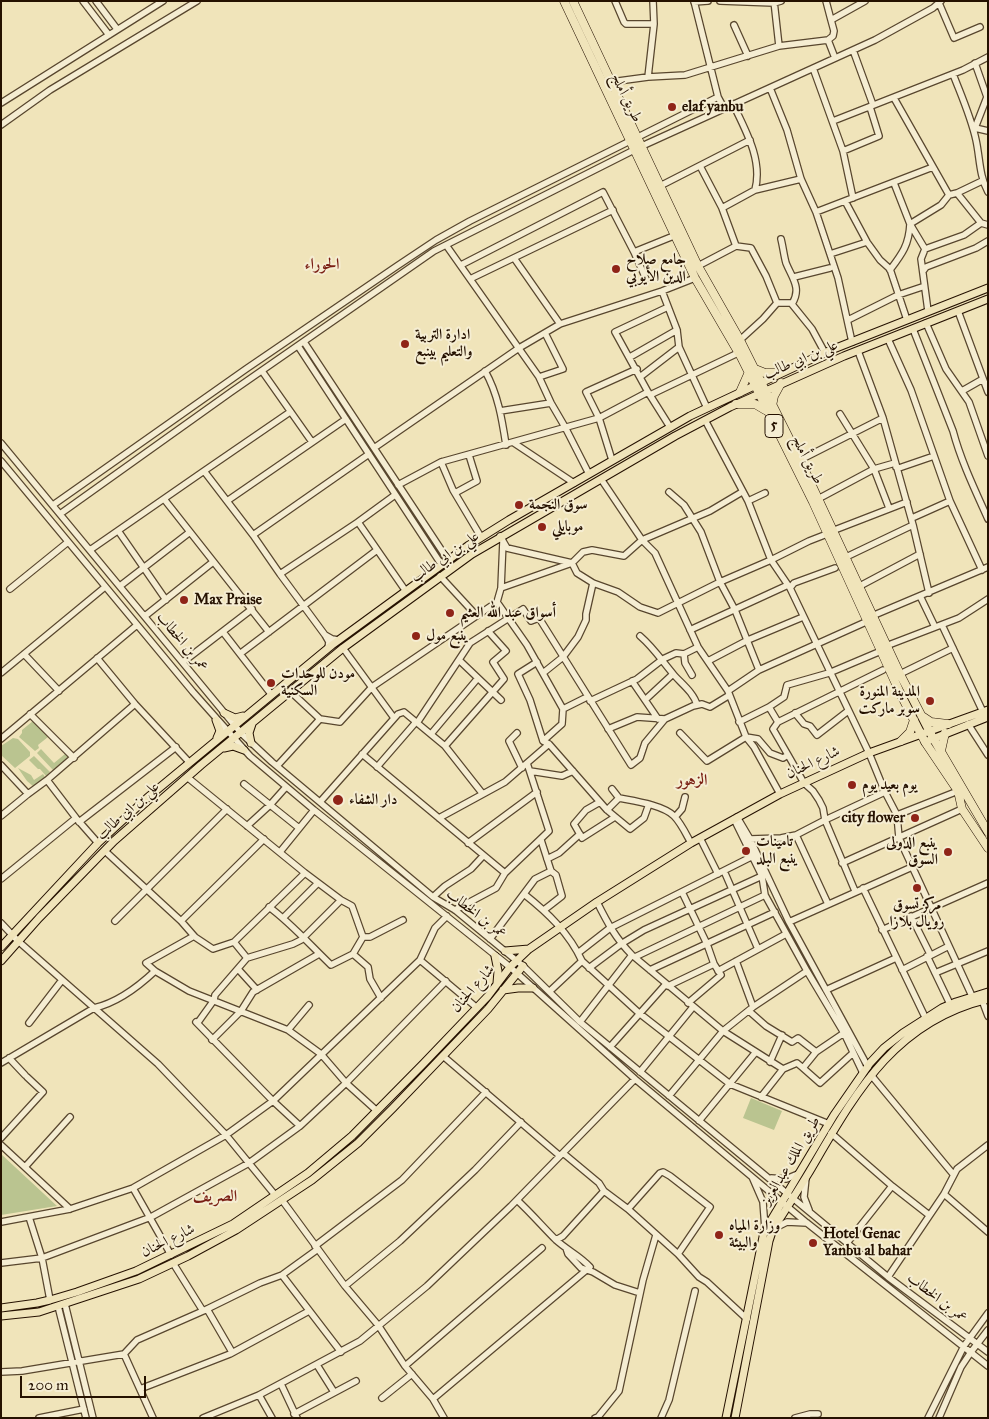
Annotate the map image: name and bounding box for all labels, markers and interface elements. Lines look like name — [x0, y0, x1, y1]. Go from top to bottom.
street label: طريق أملج — [606, 70, 646, 126]
place label: elaf yanbu — [682, 98, 744, 116]
marker: elaf yanbu — [666, 101, 678, 113]
place label: جامع صلاح الدين الأيوبي — [626, 251, 686, 286]
district label: الحوراء — [304, 255, 340, 275]
marker: جامع صلاح الدين الأيوبي — [610, 263, 622, 275]
place label: ادارة التربية والتعليم بينبع — [415, 326, 472, 361]
street label: علي بن ابي طالب — [761, 336, 841, 384]
marker: ادارة التربية والتعليم بينبع — [399, 338, 411, 350]
road number: 5 — [765, 414, 783, 438]
street label: طريق أملج — [787, 433, 827, 487]
place label: سوق النجمة — [529, 496, 588, 514]
marker: سوق النجمة — [513, 499, 525, 511]
place label: موبايلي — [552, 518, 583, 536]
marker: موبايلي — [536, 521, 548, 533]
street label: علي بن ابي طالب — [407, 528, 483, 586]
place label: Max Praise — [194, 591, 262, 609]
marker: Max Praise — [178, 594, 190, 606]
place label: أسواق عبد الله العثيم — [460, 604, 556, 622]
marker: أسواق عبد الله العثيم — [444, 607, 456, 619]
street label: عمر بن الخطاب — [152, 609, 212, 675]
place label: ينبع مول — [426, 627, 469, 645]
marker: ينبع مول — [410, 630, 422, 642]
place label: مودن للوحدات السكنية — [281, 665, 355, 700]
marker: مودن للوحدات السكنية — [265, 677, 277, 689]
place label: المدينة المنورة سوبر ماركت — [858, 683, 920, 718]
marker: المدينة المنورة سوبر ماركت — [924, 695, 936, 707]
street label: شارع الحنان — [783, 743, 843, 783]
district label: الزهور — [677, 771, 707, 791]
place label: يوم بعيد يوم — [862, 776, 917, 794]
street label: علي بن ابي طالب — [93, 778, 163, 844]
marker: يوم بعيد يوم — [846, 779, 858, 791]
place label: دار الشفاء — [349, 791, 397, 809]
marker: دار الشفاء — [331, 793, 345, 807]
place label: city flower — [841, 809, 905, 827]
marker: city flower — [909, 812, 921, 824]
place label: تامينات ينبع البلد — [756, 833, 798, 868]
place label: ينبع الدولى السوق — [886, 834, 938, 869]
marker: تامينات ينبع البلد — [740, 845, 752, 857]
marker: ينبع الدولى السوق — [942, 846, 954, 858]
marker: مركز تسوق رويال بلازا — [911, 882, 923, 894]
street label: عمر بن الخطاب — [442, 885, 510, 943]
place label: مركز تسوق رويال بلازا — [890, 896, 944, 931]
street label: شارع الحنان — [447, 961, 499, 1017]
street label: طريق الملك عبدالعزيز — [757, 1113, 825, 1209]
district label: الصريف — [193, 1187, 237, 1207]
place label: وزارة المياه والبيئة — [729, 1217, 780, 1252]
street label: شارع الحنان — [138, 1220, 198, 1262]
place label: Hotel Genac Yanbu al bahar — [823, 1225, 912, 1260]
marker: وزارة المياه والبيئة — [713, 1229, 725, 1241]
marker: Hotel Genac Yanbu al bahar — [807, 1237, 819, 1249]
street label: عمر بن الخطاب — [903, 1269, 971, 1327]
scale bar — [22, 1366, 149, 1398]
text: 200 m — [28, 1376, 69, 1394]

